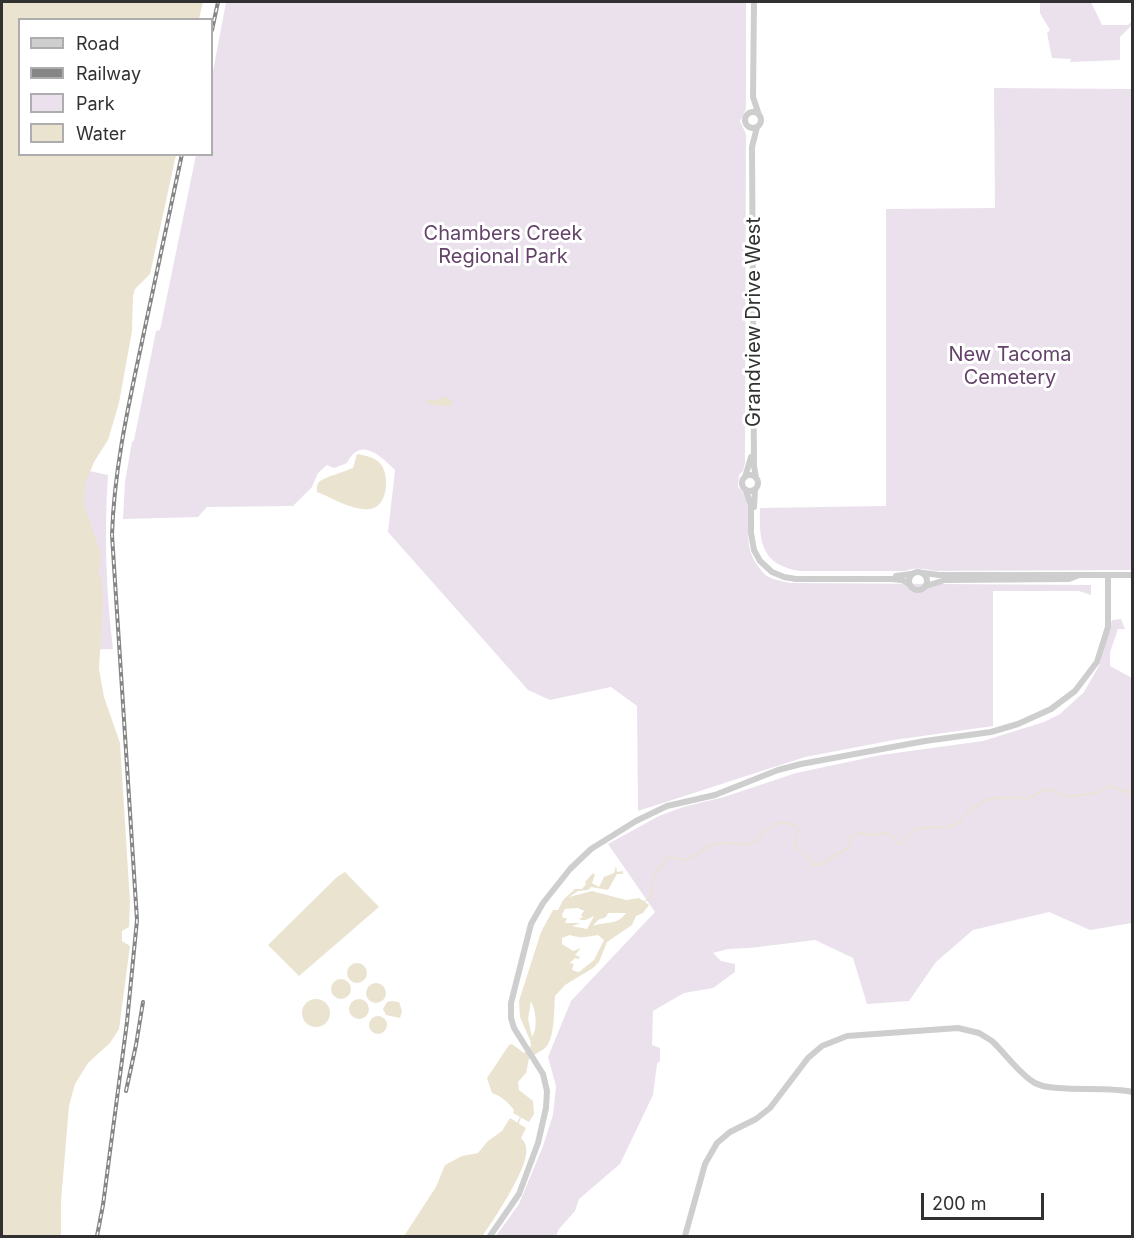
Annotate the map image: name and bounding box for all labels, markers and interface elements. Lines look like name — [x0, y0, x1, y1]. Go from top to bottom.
legend — [18, 18, 213, 156]
text: Road — [76, 33, 119, 54]
text: Railway — [76, 63, 141, 84]
text: Park — [76, 93, 115, 114]
text: Water — [76, 123, 126, 144]
street label: Grandview Drive West — [742, 217, 766, 427]
park label: Chambers Creek Regional Park — [424, 222, 582, 269]
park label: New Tacoma Cemetery — [948, 343, 1072, 390]
scale bar — [924, 1181, 1047, 1219]
text: 200 m — [932, 1193, 987, 1214]

